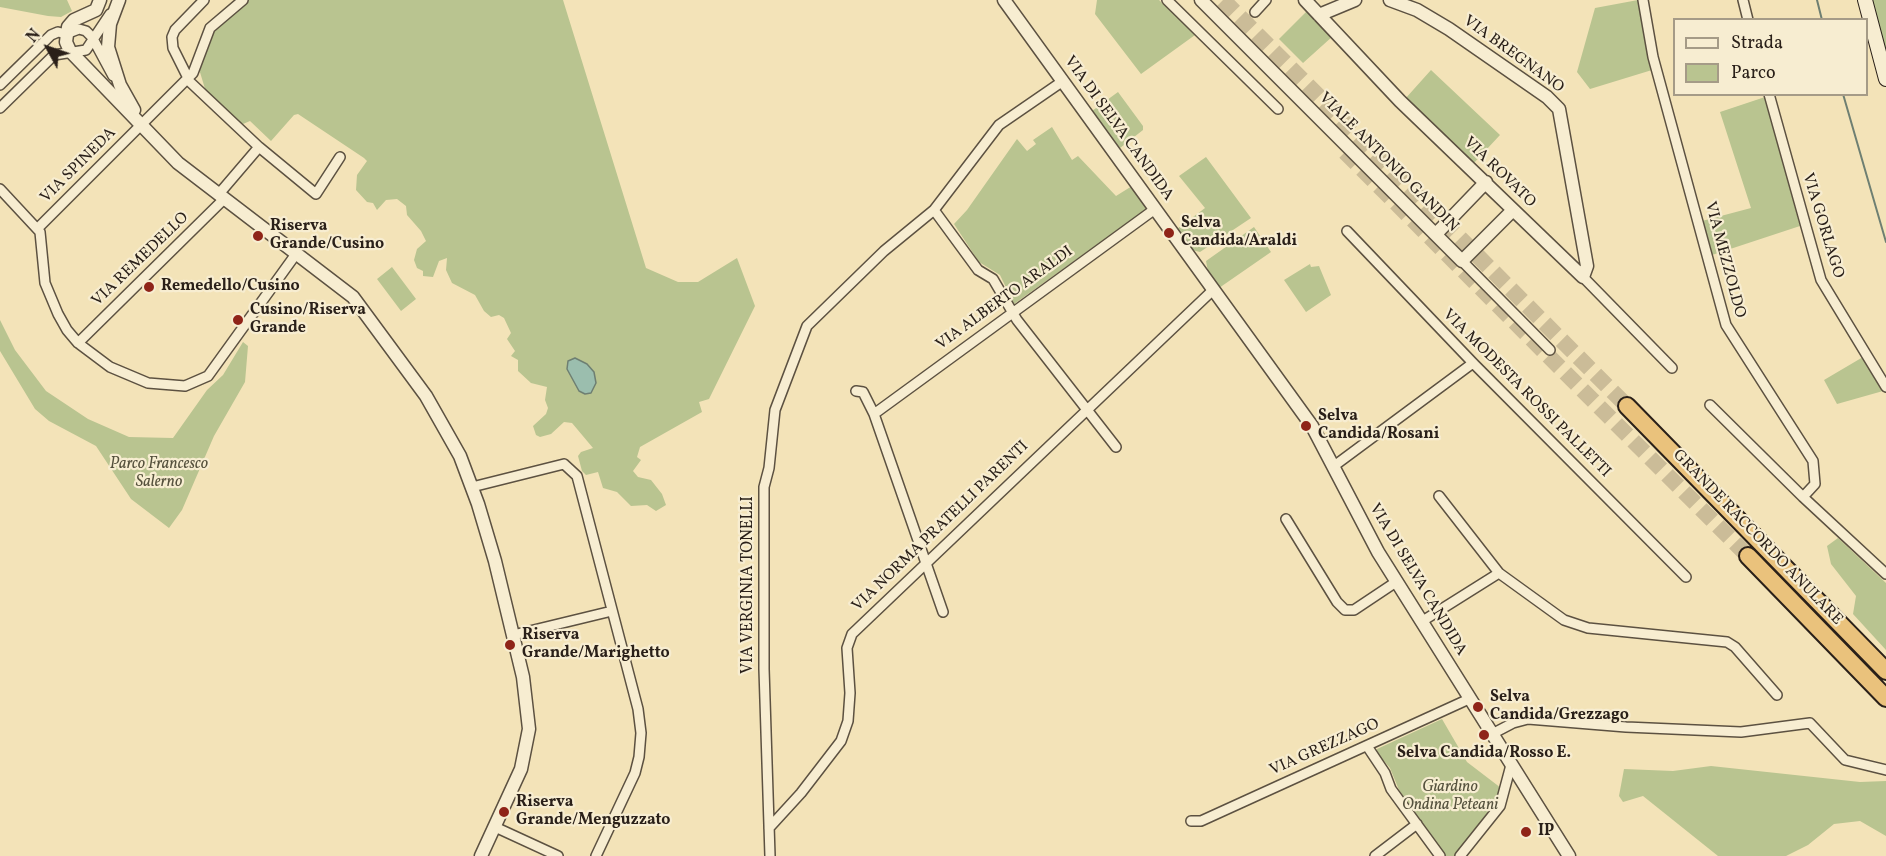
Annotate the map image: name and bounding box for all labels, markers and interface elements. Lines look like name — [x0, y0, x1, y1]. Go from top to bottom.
street label: VIA BREGNANO — [1459, 12, 1567, 98]
north arrow — [18, 18, 78, 78]
legend — [1673, 18, 1868, 96]
text: N — [22, 25, 46, 48]
text: Strada — [1731, 31, 1783, 56]
street label: VIA DI SELVA CANDIDA — [1059, 53, 1177, 205]
text: Parco — [1731, 61, 1776, 86]
street label: VIALE ANTONIO GANDIN — [1314, 89, 1462, 237]
street label: VIA SPINEDA — [37, 124, 121, 208]
street label: VIA ROVATO — [1459, 134, 1539, 212]
street label: VIA GORLAGO — [1797, 171, 1847, 281]
street label: VIA MEZZOLDO — [1699, 200, 1749, 320]
street label: VIA REMEDELLO — [89, 209, 193, 311]
place label: Selva Candida/Araldi — [1181, 214, 1297, 252]
place label: Riserva Grande/Cusino — [270, 217, 384, 255]
marker: Selva Candida/Araldi — [1162, 226, 1176, 240]
marker: Riserva Grande/Cusino — [251, 229, 265, 243]
street label: VIA ALBERTO ARALDI — [933, 243, 1077, 355]
place label: Remedello/Cusino — [161, 277, 300, 297]
marker: Remedello/Cusino — [142, 280, 156, 294]
place label: Cusino/Riserva Grande — [250, 301, 366, 339]
street label: VIA MODESTA ROSSI PALLETTI — [1438, 306, 1614, 482]
marker: Cusino/Riserva Grande — [231, 313, 245, 327]
place label: Selva Candida/Rosani — [1318, 407, 1439, 445]
marker: Selva Candida/Rosani — [1299, 419, 1313, 433]
street label: VIA NORMA PRATELLI PARENTI — [849, 438, 1033, 616]
street label: GRANDE RACCORDO ANULARE — [1668, 446, 1846, 630]
park label: Parco Francesco Salerno — [110, 455, 208, 493]
street label: VIA VERGINIA TONELLI — [739, 496, 759, 674]
street label: VIA DI SELVA CANDIDA — [1364, 500, 1470, 660]
place label: Riserva Grande/Marighetto — [522, 626, 670, 664]
marker: Riserva Grande/Marighetto — [503, 638, 517, 652]
place label: Selva Candida/Grezzago — [1490, 688, 1629, 726]
marker: Selva Candida/Grezzago — [1471, 700, 1485, 714]
street label: VIA GREZZAGO — [1267, 715, 1383, 781]
marker: Selva Candida/Rosso E. — [1477, 728, 1491, 742]
place label: Selva Candida/Rosso E. — [1397, 744, 1571, 764]
park label: Giardino Ondina Peteani — [1402, 778, 1498, 816]
place label: Riserva Grande/Menguzzato — [516, 793, 671, 831]
marker: Riserva Grande/Menguzzato — [497, 805, 511, 819]
place label: IP — [1538, 822, 1554, 842]
marker: IP — [1519, 825, 1533, 839]

